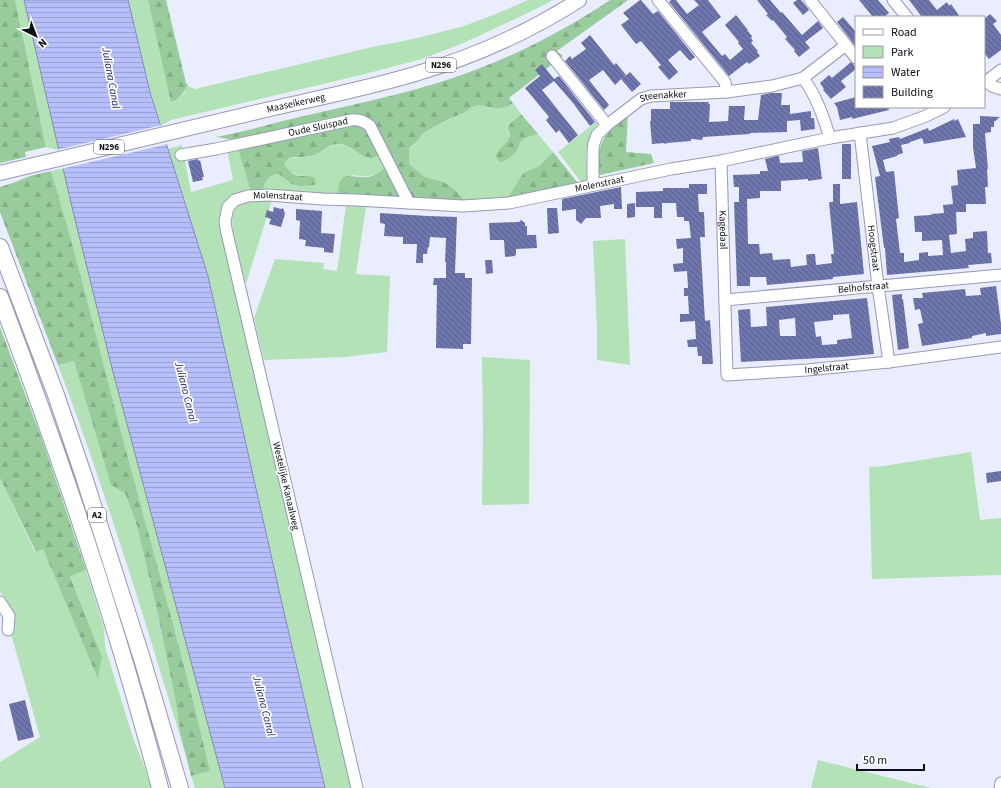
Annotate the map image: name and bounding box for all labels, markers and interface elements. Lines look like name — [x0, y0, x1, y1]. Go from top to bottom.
north arrow — [16, 16, 56, 56]
legend — [855, 16, 985, 108]
text: Road — [891, 24, 917, 41]
text: N — [35, 35, 50, 51]
text: Park — [891, 44, 913, 61]
water label: Juliana Canal — [98, 45, 124, 110]
road number: N296 — [426, 58, 456, 72]
text: Water — [891, 64, 921, 81]
text: Building — [891, 84, 933, 101]
street label: Steenakker — [638, 87, 687, 106]
street label: Maaseikerweg — [265, 90, 327, 117]
street label: Oude Sluispad — [287, 114, 349, 140]
road number: N296 — [94, 140, 124, 154]
street label: Molenstraat — [574, 172, 626, 196]
street label: Molenstraat — [253, 188, 304, 205]
street label: Kagedaal — [715, 210, 730, 250]
street label: Hoogstraat — [864, 224, 883, 273]
street label: Belhofstraat — [837, 278, 890, 297]
water label: Juliana Canal — [171, 359, 201, 424]
street label: Ingelstraat — [804, 359, 850, 377]
street label: Westelijke Kanaalweg — [269, 440, 303, 532]
road number: A2 — [88, 508, 106, 522]
water label: Juliana Canal — [249, 673, 279, 738]
scale bar — [857, 746, 924, 772]
text: 50 m — [863, 752, 887, 769]

